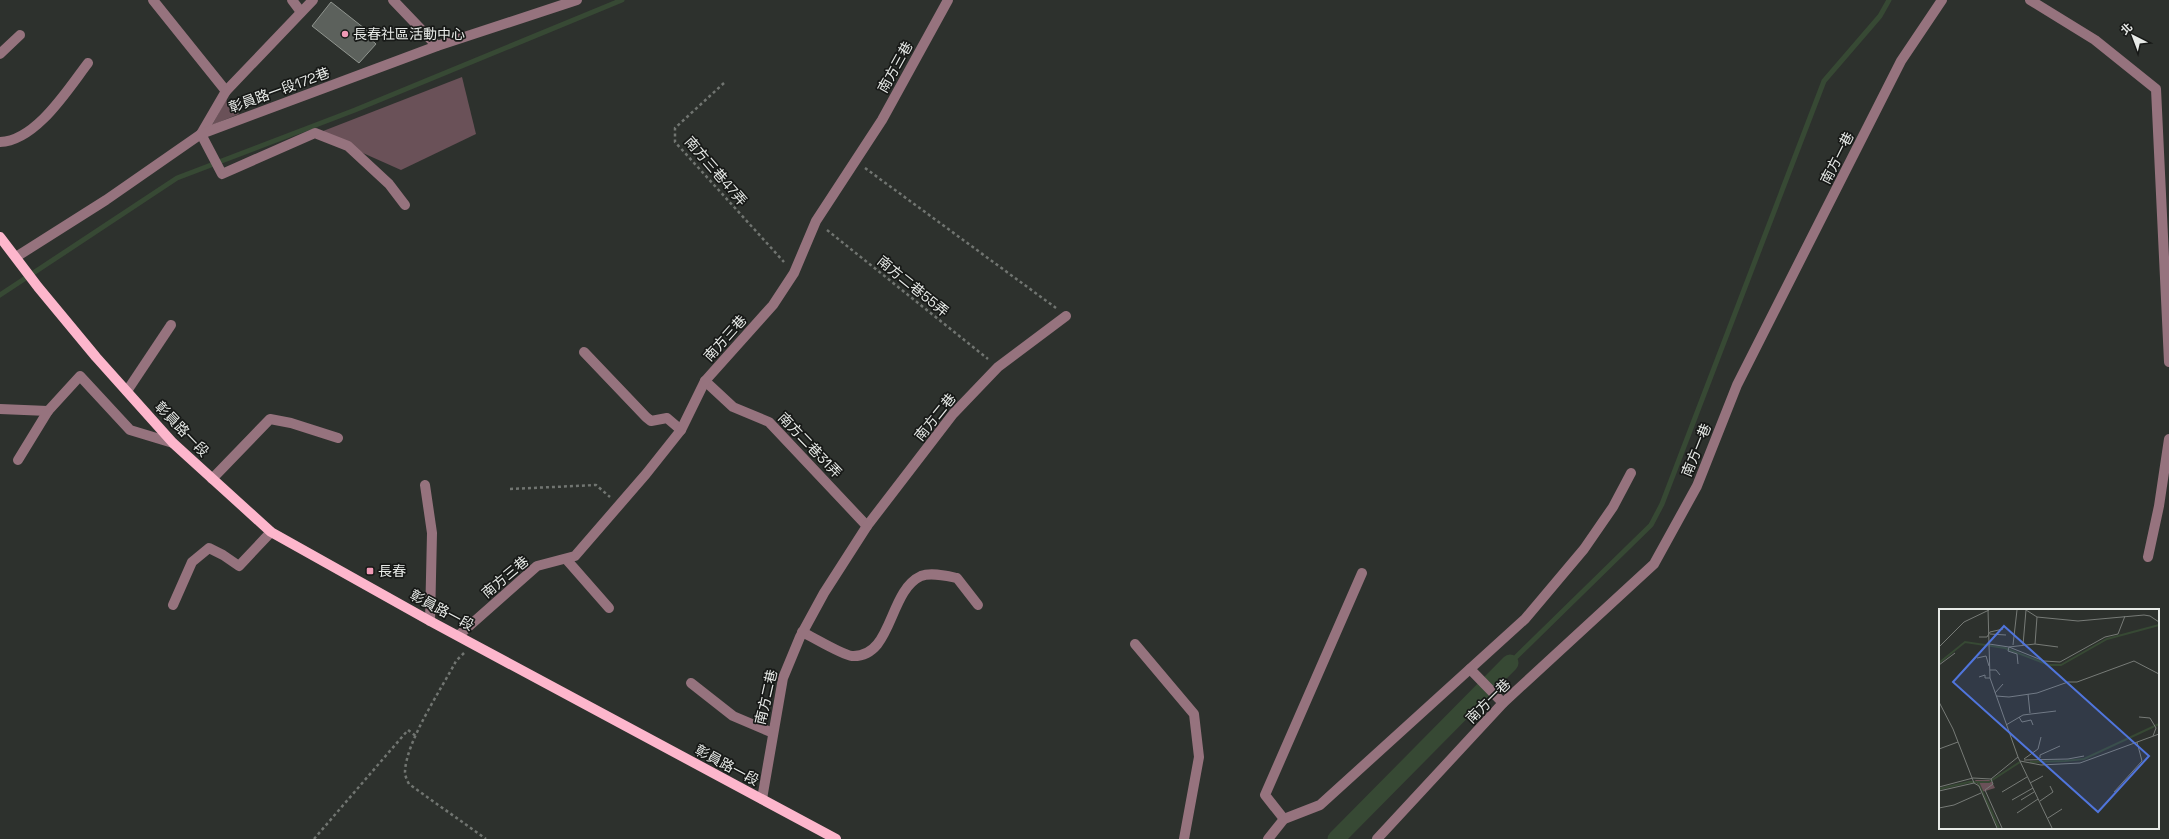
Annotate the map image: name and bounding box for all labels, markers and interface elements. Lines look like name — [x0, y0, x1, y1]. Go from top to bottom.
north arrow — [2113, 16, 2153, 56]
text: 北 — [2118, 20, 2135, 37]
place label: 長春社區活動中心 — [353, 25, 465, 43]
marker: 長春社區活動中心 — [340, 29, 350, 39]
street label: 南方三巷 — [874, 38, 916, 96]
street label: 彰員路一段172巷 — [226, 63, 332, 117]
street label: 南方一巷 — [1816, 129, 1858, 187]
street label: 南方三巷47弄 — [681, 133, 751, 209]
street label: 南方二巷55弄 — [874, 252, 952, 320]
street label: 南方三巷 — [700, 311, 750, 365]
street label: 南方二巷 — [910, 390, 960, 444]
street label: 彰員路一段 — [151, 398, 213, 460]
street label: 南方二巷31弄 — [774, 408, 846, 482]
street label: 南方一巷 — [1677, 421, 1715, 479]
street label: 南方三巷 — [478, 552, 532, 602]
place label: 長春 — [378, 562, 406, 580]
marker: 長春 — [365, 566, 375, 576]
street label: 彰員路一段 — [407, 586, 477, 634]
inset map — [1939, 609, 2159, 829]
street label: 南方二巷 — [751, 668, 781, 726]
street label: 南方一巷 — [1462, 675, 1514, 727]
street label: 彰員路一段 — [692, 741, 762, 789]

